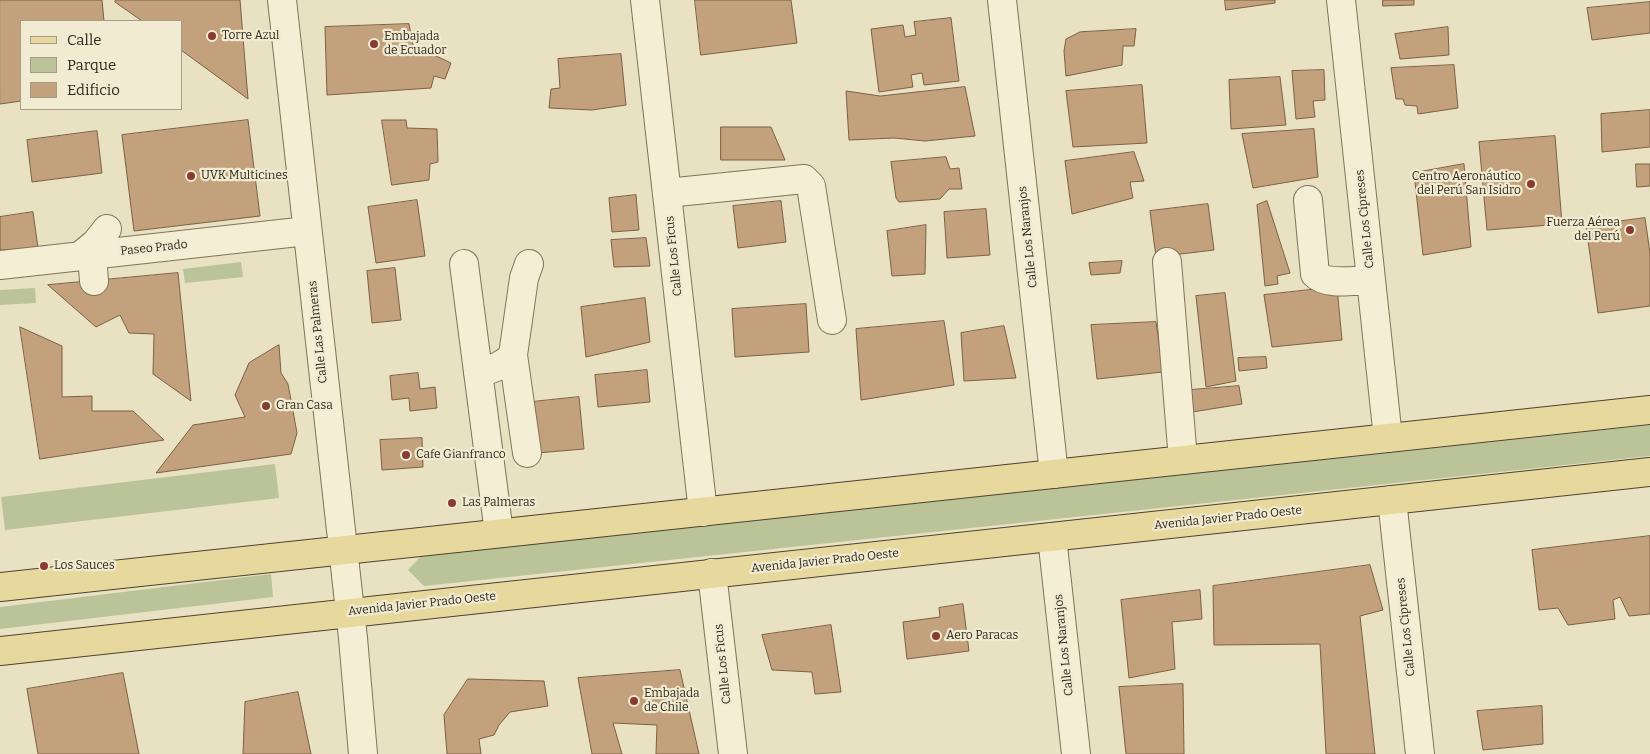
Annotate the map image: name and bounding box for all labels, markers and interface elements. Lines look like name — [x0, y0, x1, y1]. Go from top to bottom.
legend — [20, 20, 182, 110]
place label: Torre Azul — [222, 29, 279, 43]
marker: Torre Azul — [206, 30, 218, 42]
place label: Embajada de Ecuador — [384, 30, 447, 58]
text: Calle — [67, 31, 101, 49]
marker: Embajada de Ecuador — [368, 38, 380, 50]
text: Parque — [67, 56, 116, 74]
text: Edificio — [67, 81, 120, 99]
place label: UVK Multicines — [201, 169, 288, 183]
street label: Calle Los Cipreses — [1353, 169, 1377, 269]
marker: UVK Multicines — [185, 170, 197, 182]
place label: Centro Aeronáutico del Perú San Isidro — [1412, 170, 1521, 198]
marker: Centro Aeronáutico del Perú San Isidro — [1525, 178, 1537, 190]
street label: Calle Los Naranjos — [1015, 185, 1041, 289]
street label: Calle Los Ficus — [663, 215, 685, 297]
place label: Fuerza Aérea del Perú — [1546, 216, 1620, 244]
marker: Fuerza Aérea del Perú — [1624, 224, 1636, 236]
street label: Paseo Prado — [120, 237, 188, 259]
street label: Calle Las Palmeras — [305, 280, 331, 384]
place label: Gran Casa — [276, 399, 333, 413]
marker: Gran Casa — [260, 400, 272, 412]
place label: Cafe Gianfranco — [416, 448, 506, 462]
marker: Cafe Gianfranco — [400, 449, 412, 461]
place label: Las Palmeras — [462, 496, 535, 510]
marker: Las Palmeras — [446, 497, 458, 509]
street label: Avenida Javier Prado Oeste — [1153, 503, 1303, 533]
street label: Avenida Javier Prado Oeste — [750, 546, 900, 576]
place label: Los Sauces — [54, 559, 115, 573]
marker: Los Sauces — [38, 560, 50, 572]
street label: Calle Los Cipreses — [1394, 577, 1418, 677]
street label: Avenida Javier Prado Oeste — [347, 589, 497, 619]
street label: Calle Los Naranjos — [1051, 593, 1077, 697]
street label: Calle Los Ficus — [712, 623, 734, 705]
place label: Aero Paracas — [946, 629, 1018, 643]
marker: Aero Paracas — [930, 630, 942, 642]
place label: Embajada de Chile — [644, 687, 700, 715]
marker: Embajada de Chile — [628, 695, 640, 707]

